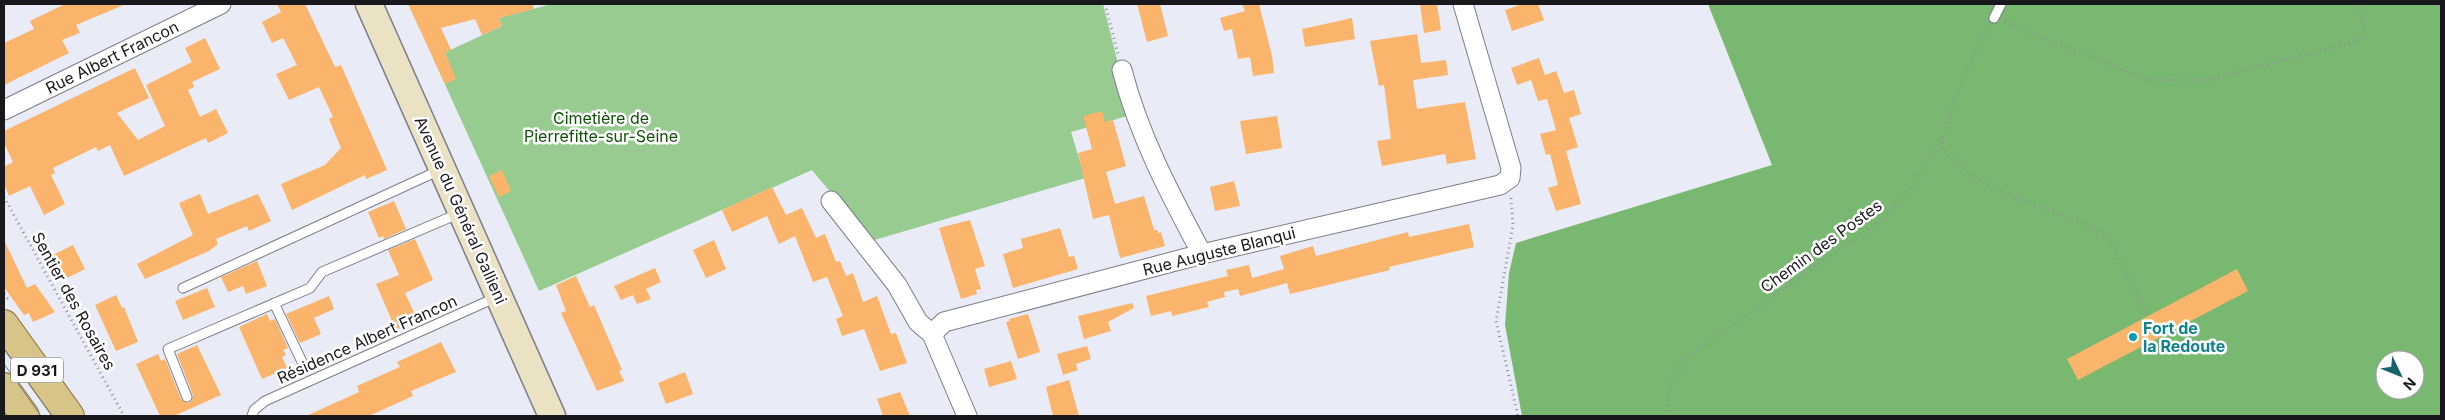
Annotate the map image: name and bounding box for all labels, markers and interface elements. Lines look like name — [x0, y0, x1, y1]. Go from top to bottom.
street label: Rue Albert Francon — [42, 16, 182, 98]
park label: Cimetière de Pierrefitte-sur-Seine — [524, 108, 678, 146]
street label: Avenue du Général Gallieni — [411, 113, 511, 307]
street label: Chemin des Postes — [1756, 195, 1886, 297]
street label: Rue Auguste Blanqui — [1141, 222, 1297, 280]
street label: Sentier des Rosaires — [28, 229, 120, 373]
street label: Résidence Albert Francon — [274, 290, 460, 388]
place label: Fort de la Redoute — [2143, 318, 2225, 356]
marker: Fort de la Redoute — [2127, 331, 2139, 343]
north arrow — [2375, 350, 2425, 400]
road number: D 931 — [11, 358, 63, 382]
text: N — [2400, 375, 2420, 394]

